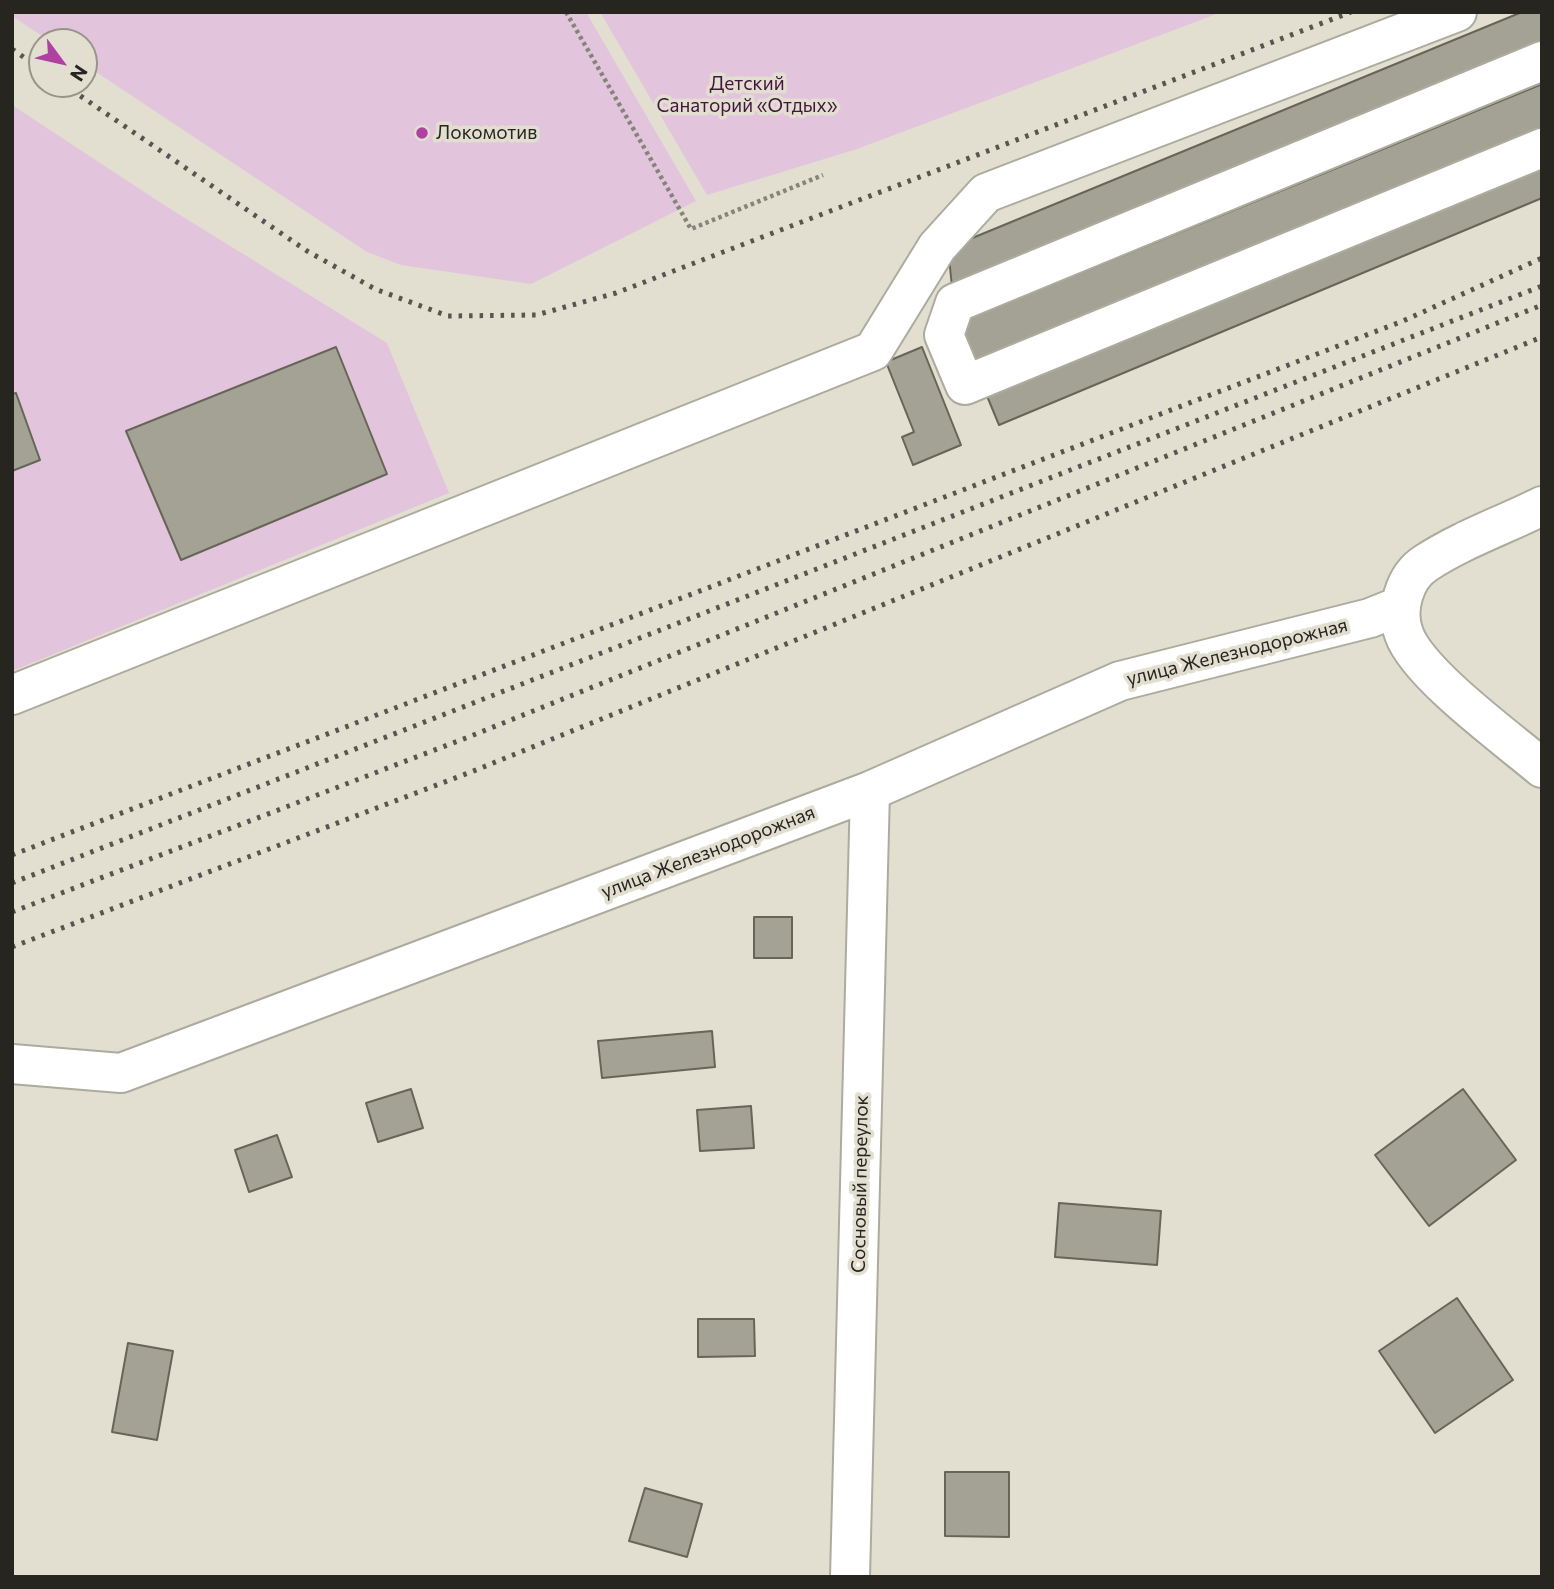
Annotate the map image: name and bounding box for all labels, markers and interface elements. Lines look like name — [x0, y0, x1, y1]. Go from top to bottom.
north arrow — [28, 28, 98, 98]
text: N — [66, 61, 93, 86]
park label: Детский Санаторий «Отдых» — [657, 73, 837, 117]
place label: Локомотив — [436, 122, 537, 144]
marker: Локомотив — [414, 125, 430, 141]
street label: улица Железнодорожная — [1124, 613, 1350, 691]
street label: улица Железнодорожная — [598, 801, 818, 903]
street label: Сосновый переулок — [847, 1095, 873, 1273]

